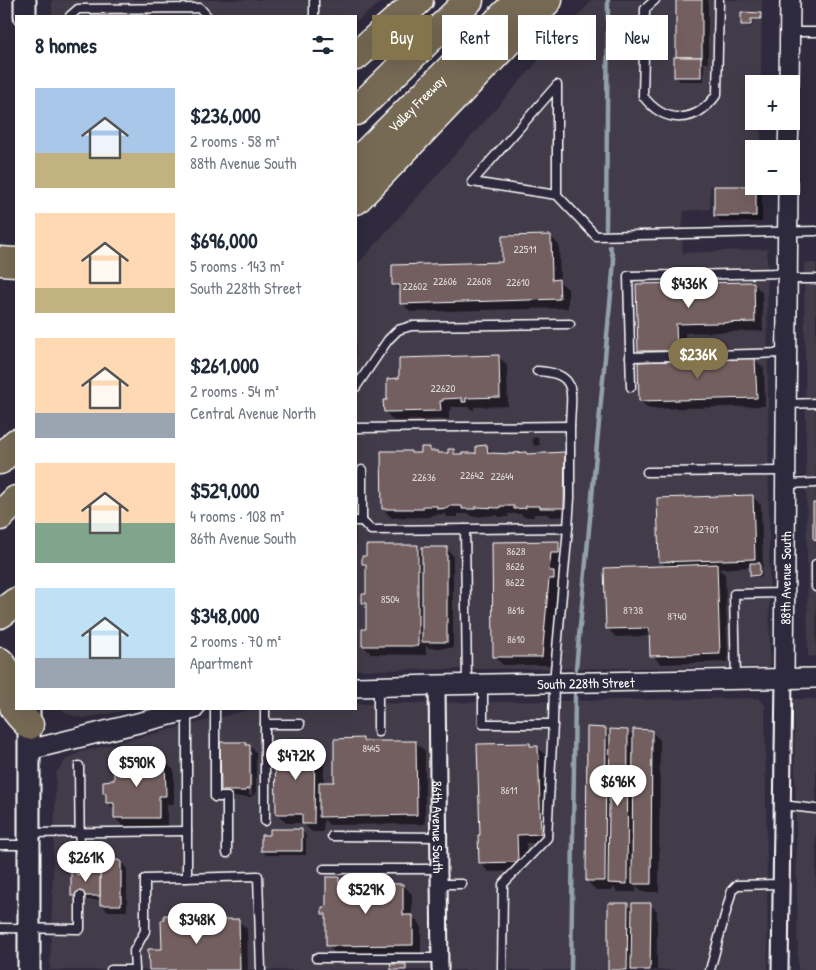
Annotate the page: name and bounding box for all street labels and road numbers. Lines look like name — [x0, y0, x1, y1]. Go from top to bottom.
street label: Valley Freeway — [383, 70, 450, 136]
street label: 88th Avenue South — [775, 531, 795, 625]
street label: South 228th Street — [537, 672, 635, 693]
street label: 86th Avenue South — [429, 780, 448, 874]

